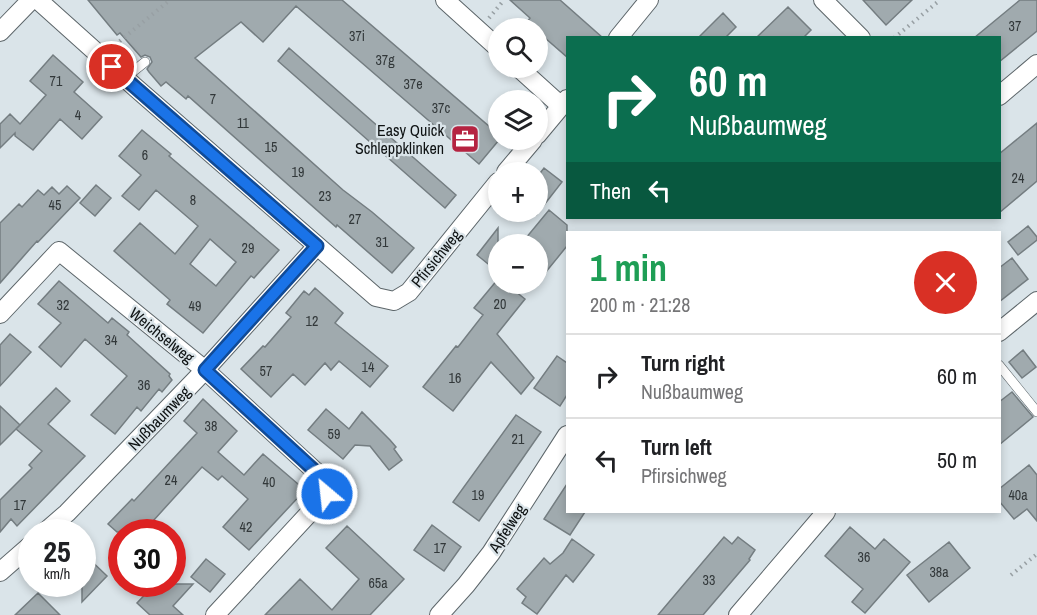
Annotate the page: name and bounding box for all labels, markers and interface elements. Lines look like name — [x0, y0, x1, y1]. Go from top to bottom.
house number: 37 — [1009, 17, 1021, 35]
map controls — [488, 18, 548, 294]
button: search — [488, 18, 548, 78]
house number: 37i — [349, 27, 365, 45]
pin — [86, 41, 137, 92]
icon: arrive — [95, 50, 128, 83]
house number: 37g — [375, 51, 395, 69]
text: 60 m — [689, 53, 768, 109]
icon: right — [590, 60, 668, 138]
house number: 71 — [50, 72, 63, 90]
house number: 37e — [403, 75, 423, 93]
house number: 7 — [210, 90, 216, 108]
button: layers — [488, 90, 548, 150]
house number: 37c — [432, 99, 451, 117]
house number: 4 — [75, 106, 82, 124]
text: Nußbaumweg — [689, 107, 827, 143]
house number: 11 — [237, 114, 250, 132]
place label: Easy Quick Schleppklinken — [355, 119, 444, 159]
office icon: Easy Quick Schleppklinken — [449, 123, 481, 155]
house number: 15 — [265, 138, 277, 156]
house number: 6 — [142, 146, 148, 164]
button: + — [488, 162, 548, 222]
house number: 19 — [292, 163, 304, 181]
house number: 24 — [1012, 169, 1025, 187]
icon: left — [643, 174, 676, 207]
text: Then — [590, 176, 631, 206]
house number: 23 — [319, 187, 331, 205]
house number: 8 — [190, 191, 196, 209]
house number: 45 — [49, 196, 61, 214]
house number: 27 — [349, 210, 361, 228]
street label: Pfirsichweg — [406, 224, 467, 292]
house number: 31 — [376, 233, 389, 251]
button: − — [488, 234, 548, 294]
house number: 29 — [242, 239, 254, 257]
text: 1 min — [590, 244, 667, 292]
button: close — [914, 251, 977, 314]
text: 200 m · 21:28 — [590, 291, 690, 318]
house number: 20 — [494, 295, 506, 313]
house number: 32 — [57, 296, 69, 314]
house number: 49 — [189, 297, 201, 315]
street label: Weichselweg — [125, 302, 200, 368]
house number: 12 — [306, 312, 318, 330]
house number: 34 — [105, 331, 118, 349]
text: Turn right — [641, 348, 725, 378]
house number: 14 — [362, 358, 375, 376]
icon: right — [590, 360, 623, 393]
text: 60 m — [937, 361, 977, 391]
house number: 57 — [260, 362, 272, 380]
house number: 16 — [449, 369, 461, 387]
house number: 36 — [138, 376, 150, 394]
text: Nußbaumweg — [641, 378, 743, 405]
street label: Nußbaumweg — [123, 380, 196, 455]
house number: 38 — [205, 417, 217, 435]
house number: 59 — [328, 425, 340, 443]
house number: 21 — [512, 430, 525, 448]
text: Turn left — [641, 432, 712, 462]
icon: left — [590, 444, 623, 477]
text: 50 m — [937, 445, 977, 475]
position arrow — [295, 462, 359, 526]
text: Pfirsichweg — [641, 462, 727, 489]
house number: 24 — [165, 471, 178, 489]
house number: 40 — [263, 473, 275, 491]
house number: 19 — [472, 486, 484, 504]
house number: 40a — [1008, 486, 1028, 504]
house number: 17 — [14, 496, 26, 514]
street label: Apfelweg — [483, 499, 531, 557]
house number: 42 — [240, 518, 252, 536]
speed limit sign: 30 — [108, 519, 186, 597]
text: 25 — [43, 531, 71, 571]
house number: 17 — [434, 539, 446, 557]
house number: 36 — [858, 548, 870, 566]
text: km/h — [44, 563, 70, 584]
house number: 38a — [929, 563, 949, 581]
house number: 33 — [703, 571, 715, 589]
house number: 65a — [368, 574, 388, 592]

